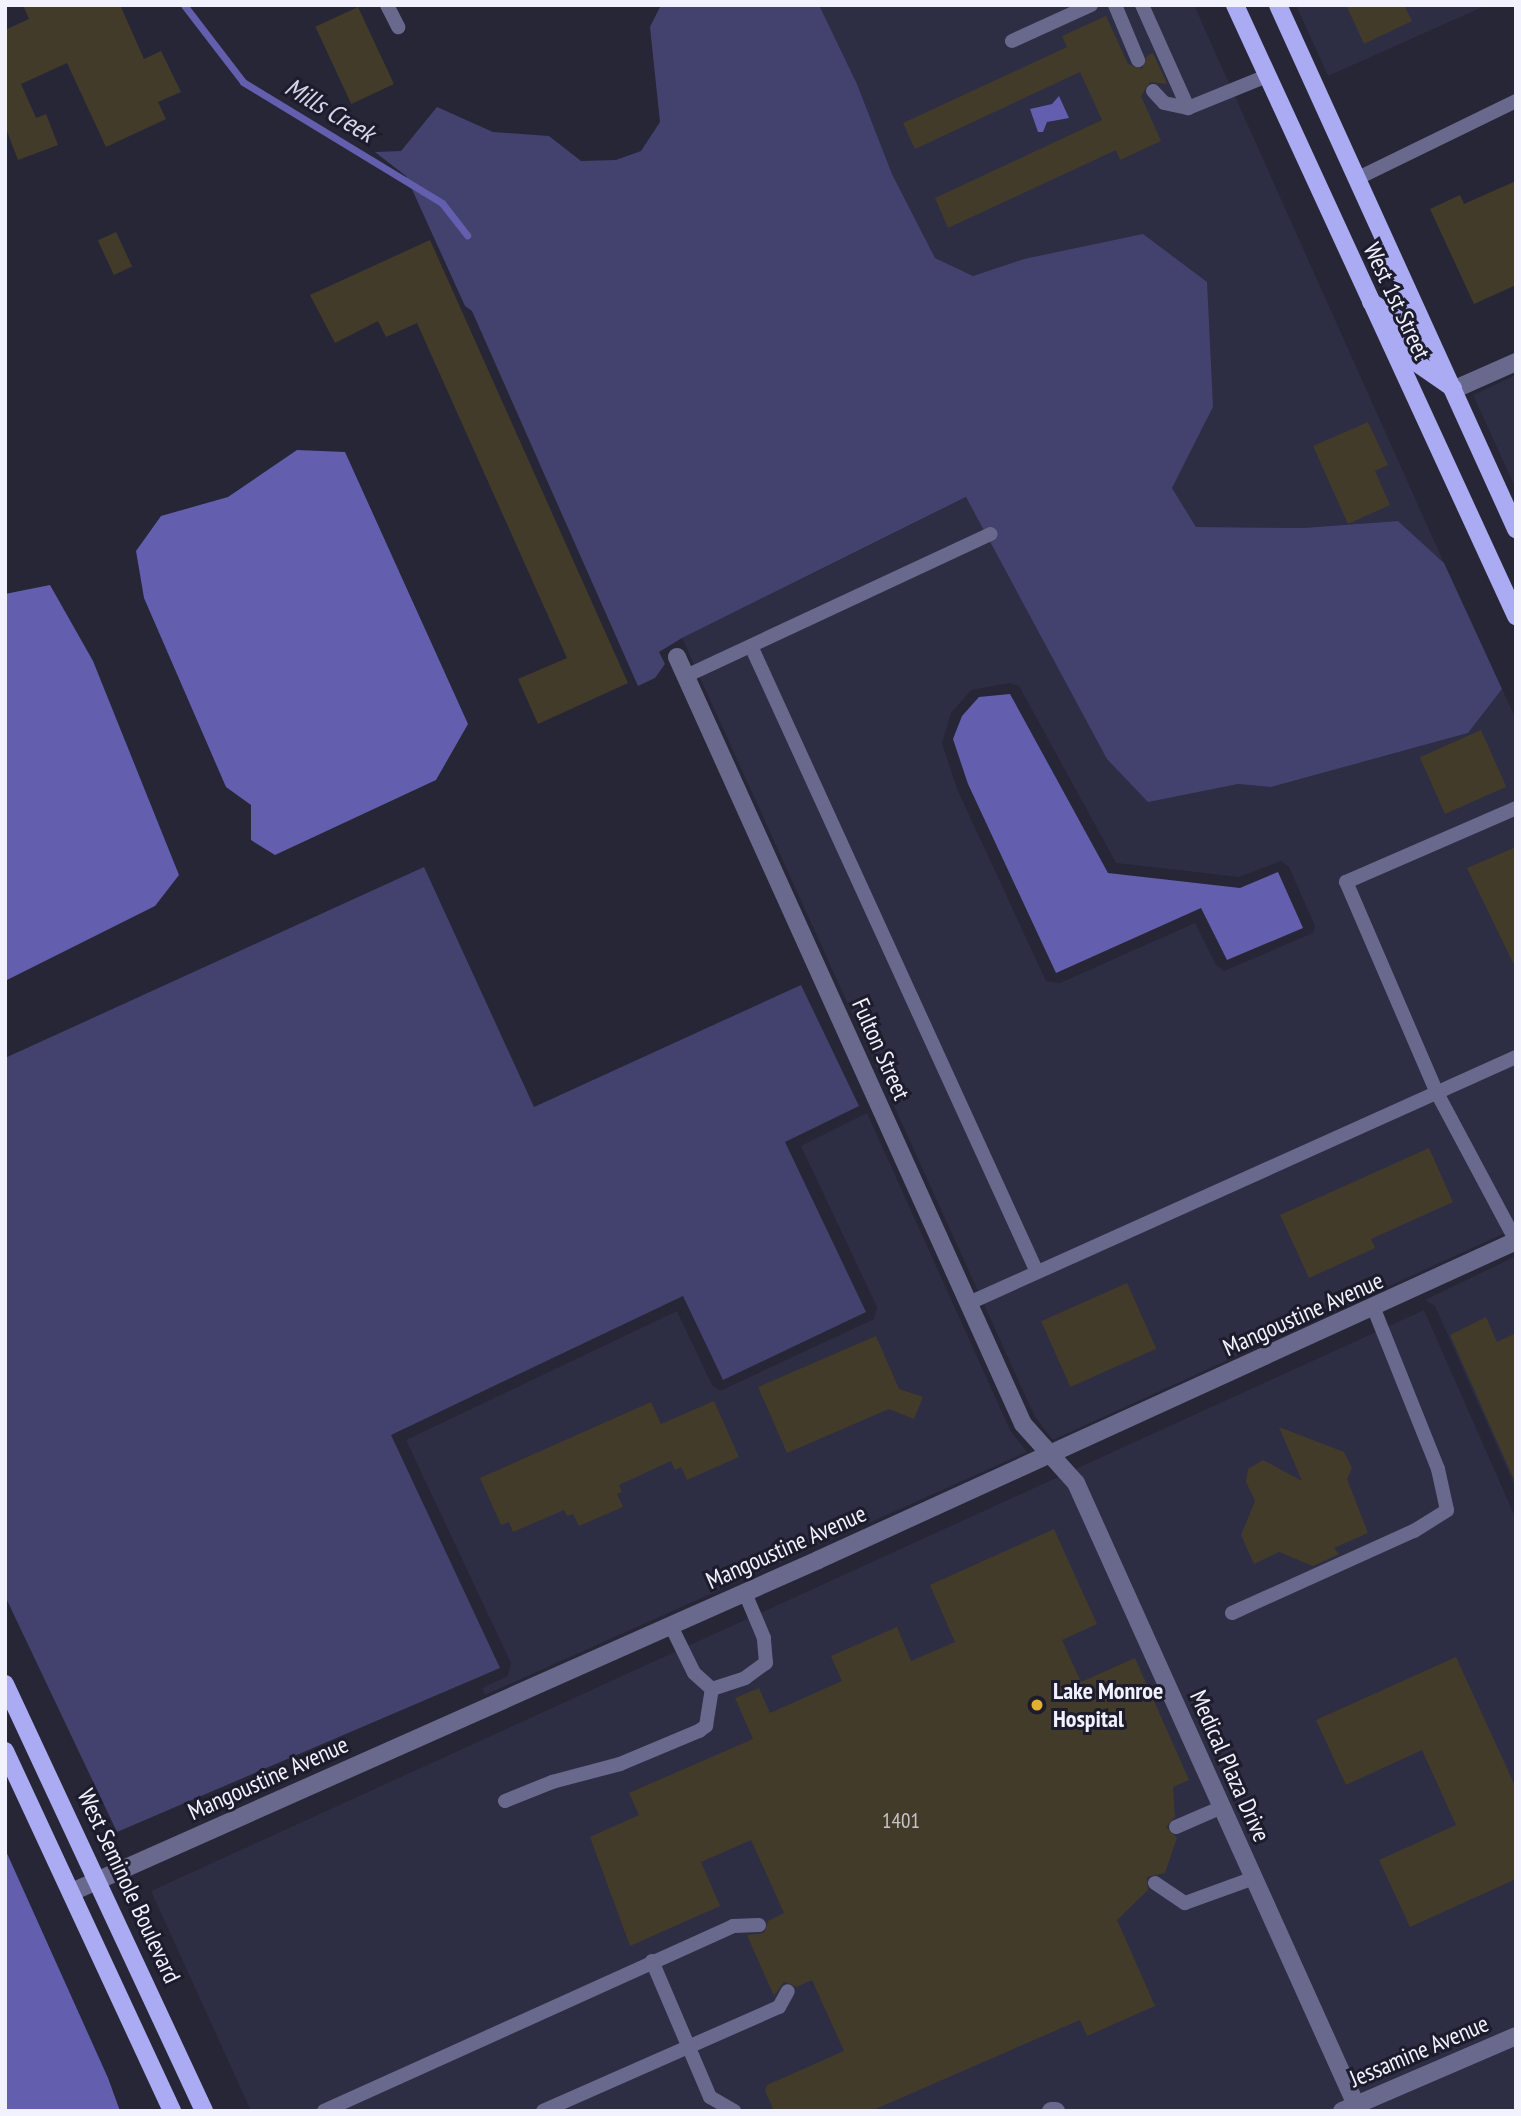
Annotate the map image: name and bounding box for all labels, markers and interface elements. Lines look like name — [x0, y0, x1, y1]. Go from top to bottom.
water label: Mills Creek — [280, 71, 380, 149]
street label: West 1st Street — [1357, 238, 1437, 364]
street label: Fulton Street — [846, 994, 916, 1104]
street label: Mangoustine Avenue — [1218, 1266, 1388, 1362]
street label: Mangoustine Avenue — [701, 1499, 871, 1595]
place label: Lake Monroe Hospital — [1053, 1677, 1163, 1733]
street label: Medical Plaza Drive — [1184, 1686, 1276, 1846]
marker: Lake Monroe Hospital — [1027, 1695, 1047, 1715]
street label: Mangoustine Avenue — [183, 1730, 353, 1826]
street label: West Seminole Boulevard — [71, 1785, 187, 1987]
house number: 1401 — [882, 1808, 920, 1834]
street label: Jessamine Avenue — [1345, 2009, 1493, 2093]

